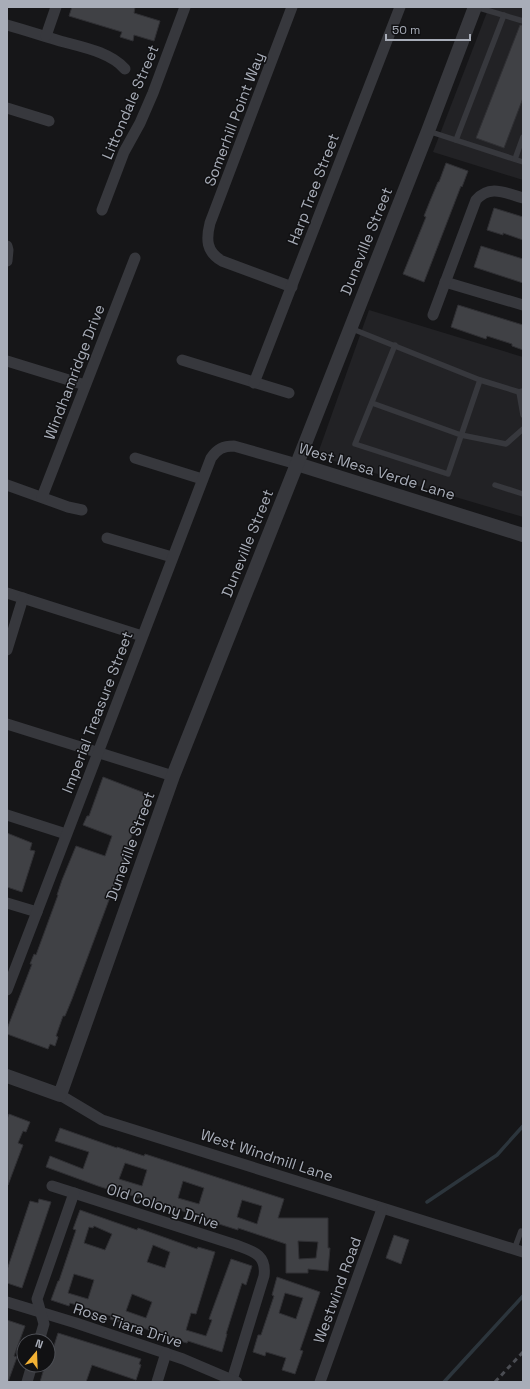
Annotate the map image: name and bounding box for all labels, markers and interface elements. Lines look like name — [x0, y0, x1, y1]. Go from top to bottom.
scale bar — [386, 16, 470, 42]
text: 50 m — [392, 22, 420, 38]
street label: Littondale Street — [97, 42, 163, 162]
street label: Somerhill Point Way — [200, 49, 268, 189]
street label: Harp Tree Street — [283, 131, 343, 247]
street label: Duneville Street — [336, 184, 396, 298]
street label: Windhamridge Drive — [39, 301, 109, 442]
street label: West Mesa Verde Lane — [297, 438, 458, 504]
street label: Duneville Street — [217, 486, 277, 600]
street label: Imperial Treasure Street — [57, 628, 137, 796]
street label: Duneville Street — [101, 789, 159, 903]
street label: West Windmill Lane — [198, 1125, 336, 1185]
street label: Old Colony Drive — [104, 1179, 222, 1233]
street label: Westwind Road — [309, 1234, 365, 1346]
street label: Rose Tiara Drive — [71, 1298, 185, 1352]
north arrow — [16, 1333, 56, 1373]
text: N — [33, 1336, 45, 1351]

